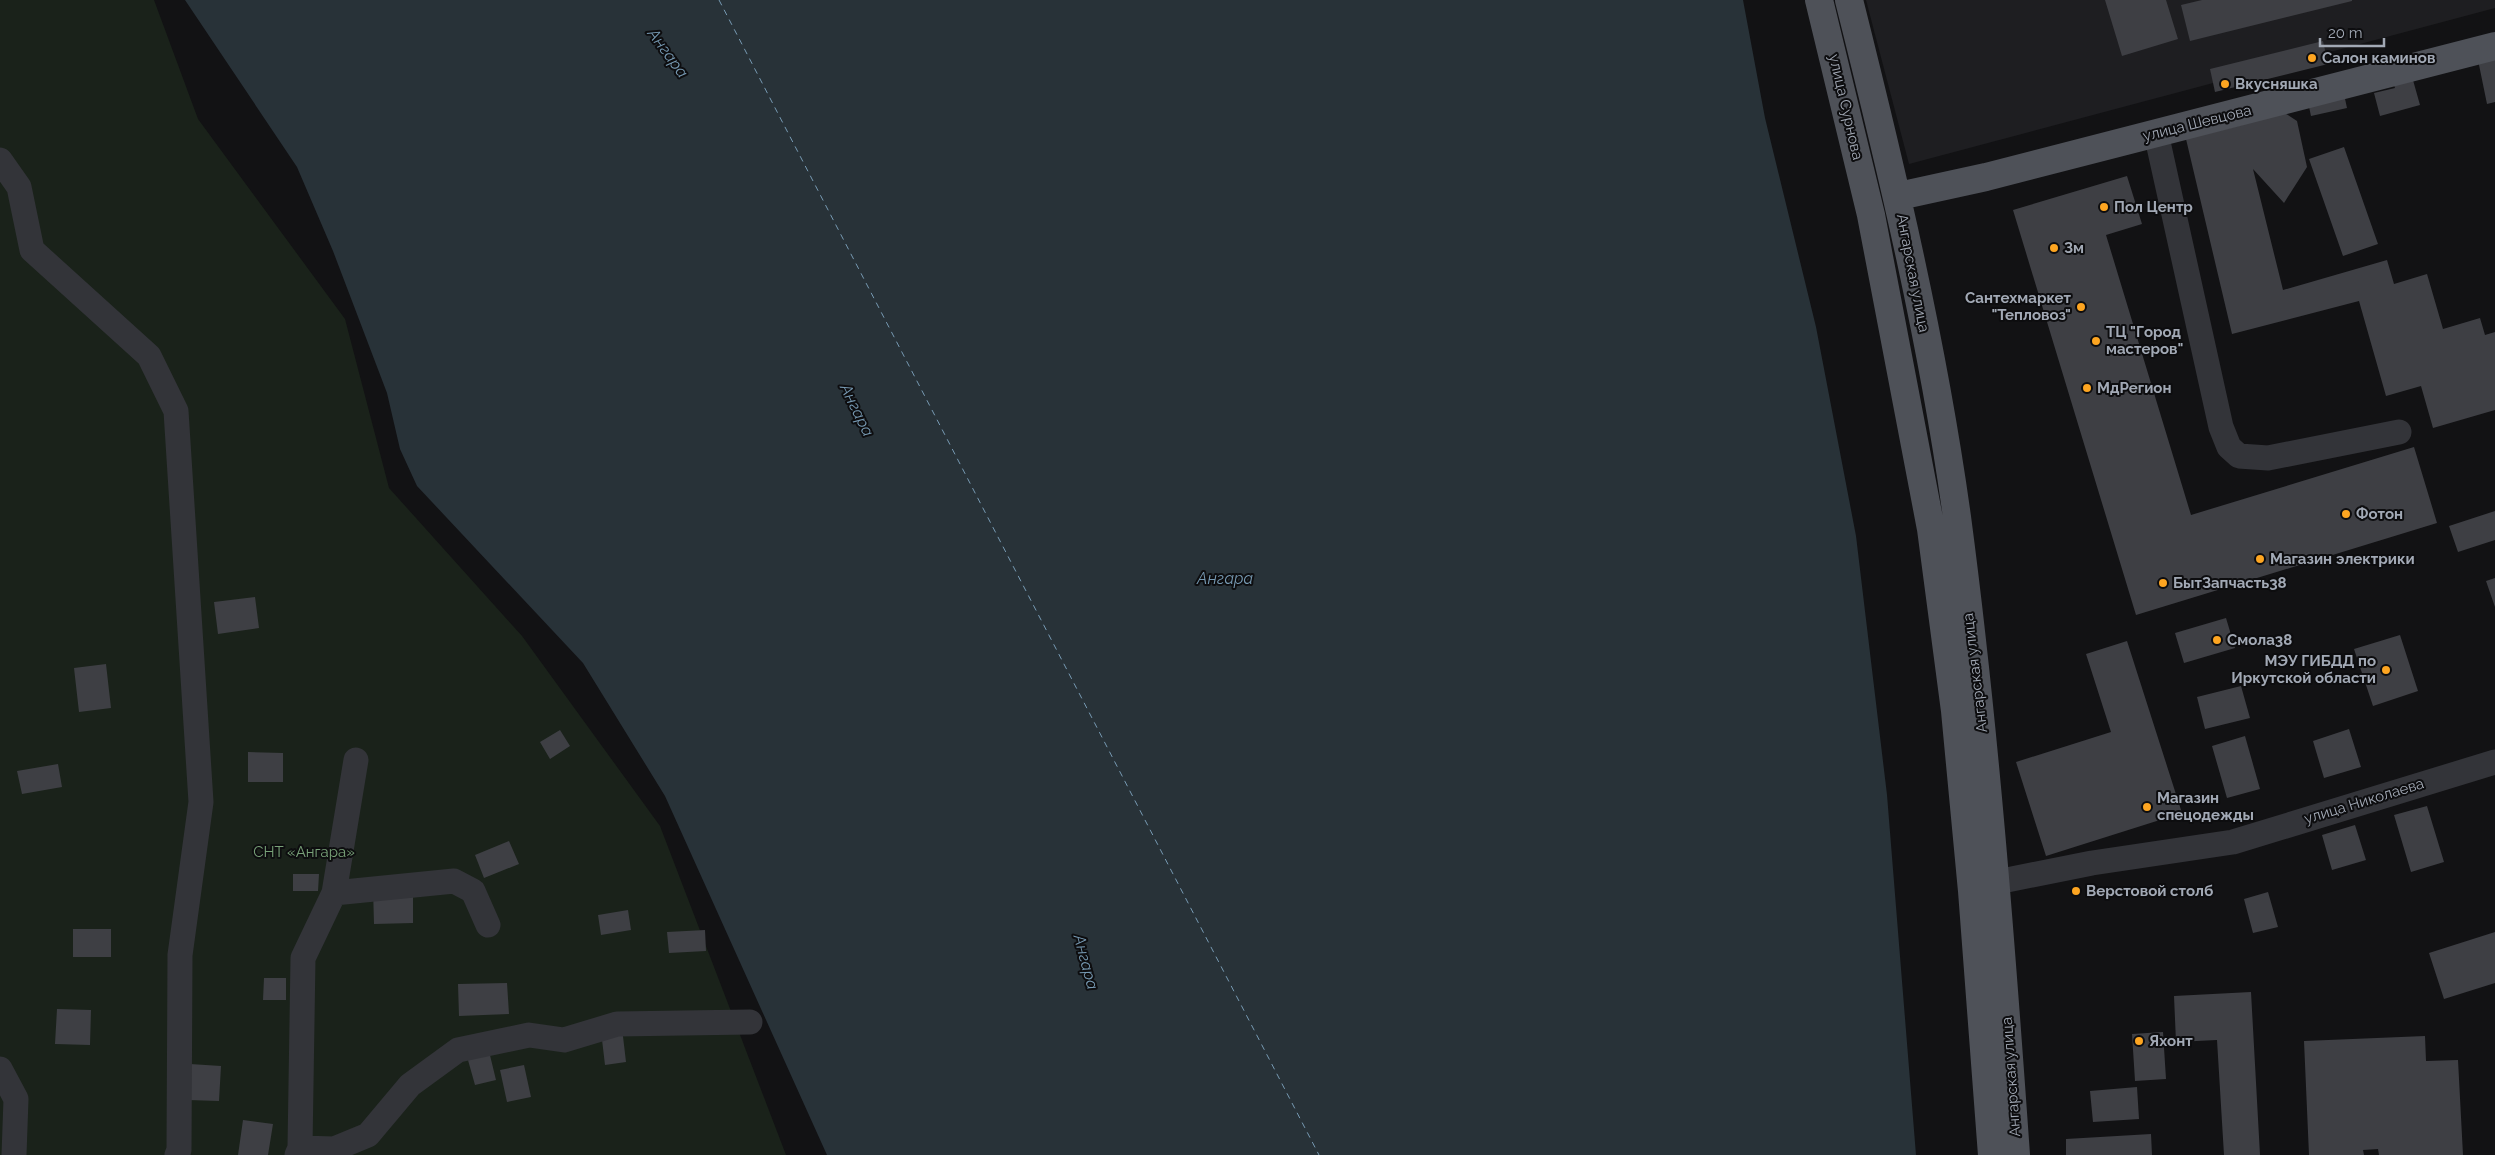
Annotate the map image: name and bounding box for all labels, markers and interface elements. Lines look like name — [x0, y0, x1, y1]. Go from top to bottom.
scale bar — [2320, 15, 2384, 47]
water label: Ангара — [643, 24, 692, 82]
text: 20 m — [2328, 24, 2363, 42]
place label: Салон каминов — [2322, 49, 2435, 67]
street label: улица Сурнова — [1825, 52, 1867, 162]
marker: Салон каминов — [2306, 52, 2318, 64]
place label: Вкусняшка — [2235, 75, 2318, 93]
marker: Вкусняшка — [2219, 78, 2231, 90]
street label: улица Шевцова — [2141, 101, 2253, 145]
place label: Пол Центр — [2114, 198, 2193, 216]
marker: Пол Центр — [2098, 201, 2110, 213]
street label: Ангарская улица — [1893, 212, 1933, 334]
place label: Зм — [2064, 239, 2084, 257]
marker: Зм — [2048, 242, 2060, 254]
place label: Сантехмаркет "Тепловоз" — [1965, 289, 2072, 324]
marker: Сантехмаркет "Тепловоз" — [2075, 301, 2087, 313]
place label: ТЦ "Город мастеров" — [2106, 323, 2183, 358]
marker: ТЦ "Город мастеров" — [2090, 335, 2102, 347]
place label: МдРегион — [2097, 379, 2171, 397]
water label: Ангара — [836, 380, 878, 440]
marker: МдРегион — [2081, 382, 2093, 394]
place label: Фотон — [2356, 505, 2403, 523]
marker: Фотон — [2340, 508, 2352, 520]
place label: Магазин электрики — [2270, 550, 2415, 568]
marker: Магазин электрики — [2254, 553, 2266, 565]
water label: Ангара — [1196, 569, 1253, 588]
place label: БытЗапчасть38 — [2173, 574, 2287, 592]
marker: БытЗапчасть38 — [2157, 577, 2169, 589]
street label: Ангарская улица — [1959, 612, 1991, 734]
place label: Смола38 — [2227, 631, 2292, 649]
marker: Смола38 — [2211, 634, 2223, 646]
place label: МЭУ ГИБДД по Иркутской области — [2231, 652, 2376, 687]
marker: МЭУ ГИБДД по Иркутской области — [2380, 664, 2392, 676]
street label: улица Николаева — [2302, 774, 2426, 828]
place label: Магазин спецодежды — [2157, 789, 2254, 824]
marker: Магазин спецодежды — [2141, 801, 2153, 813]
park label: СНТ «Ангара» — [253, 843, 355, 861]
place label: Верстовой столб — [2086, 882, 2213, 900]
marker: Верстовой столб — [2070, 885, 2082, 897]
water label: Ангара — [1069, 932, 1103, 992]
street label: Ангарская улица — [1998, 1016, 2024, 1138]
place label: Яхонт — [2149, 1032, 2193, 1050]
marker: Яхонт — [2133, 1035, 2145, 1047]

